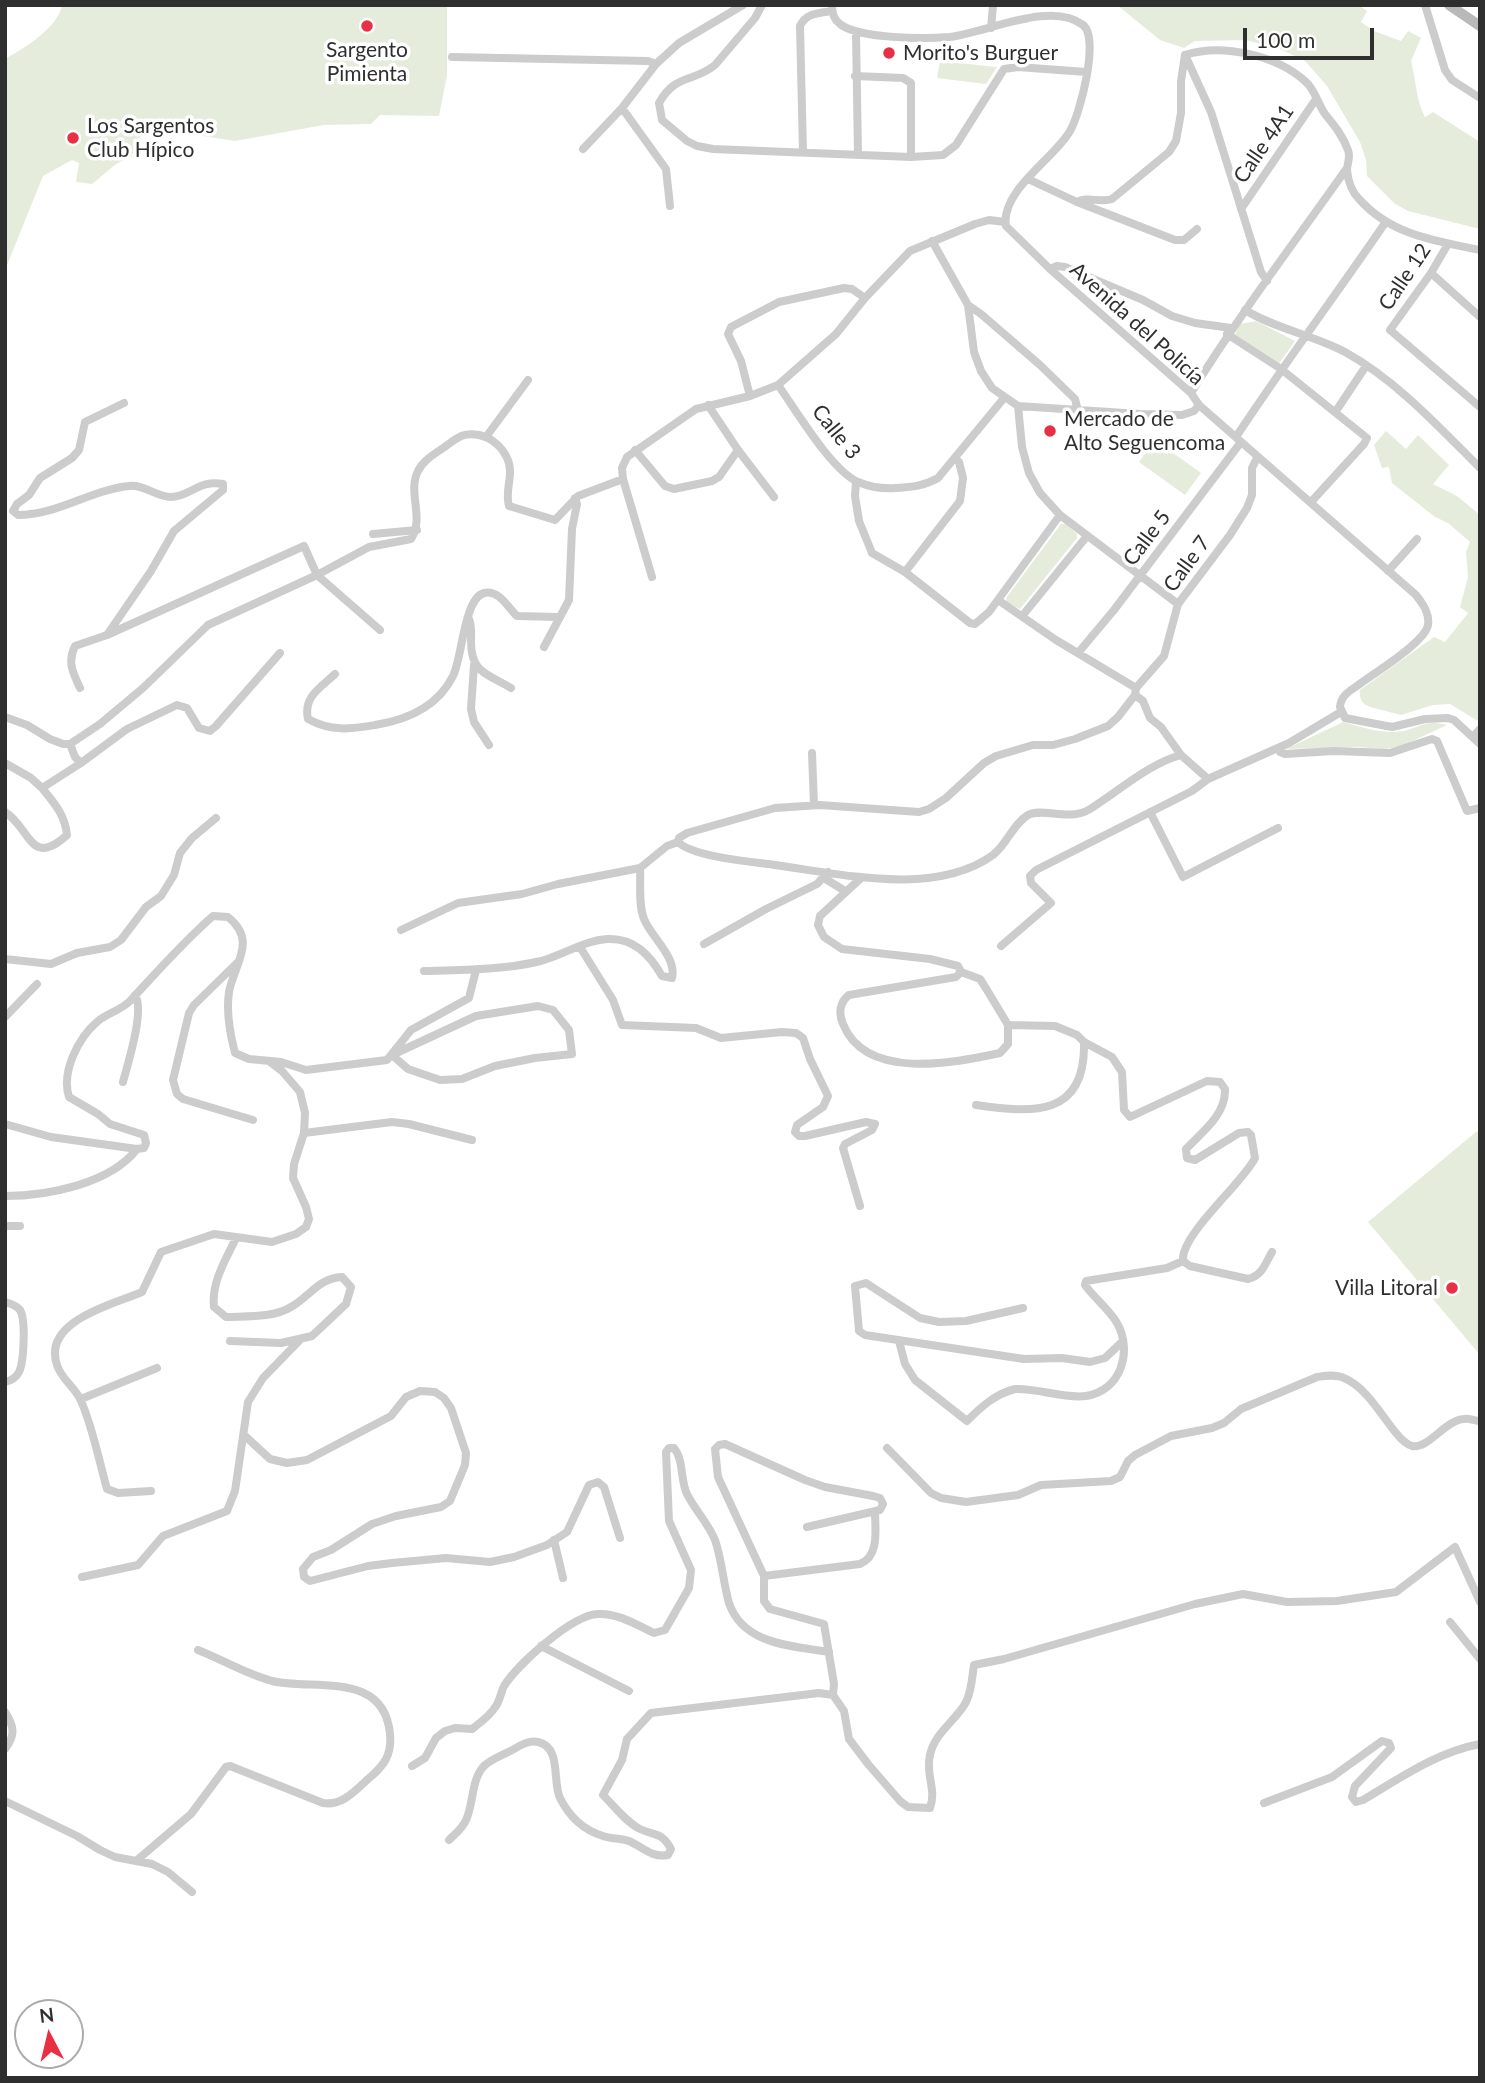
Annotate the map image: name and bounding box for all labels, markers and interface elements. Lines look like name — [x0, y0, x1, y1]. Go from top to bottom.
scale bar — [1247, 14, 1378, 58]
marker: Sargento Pimienta — [359, 18, 375, 34]
text: 100 m — [1256, 27, 1315, 52]
place label: Sargento Pimienta — [326, 37, 408, 87]
place label: Morito's Burguer — [903, 40, 1058, 66]
marker: Morito's Burguer — [881, 45, 897, 61]
street label: Calle 4A1 — [1229, 100, 1299, 188]
place label: Los Sargentos Club Hípico — [87, 113, 214, 163]
marker: Los Sargentos Club Hípico — [65, 130, 81, 146]
street label: Calle 12 — [1374, 239, 1436, 315]
street label: Avenida del Policía — [1065, 257, 1209, 391]
street label: Calle 3 — [806, 400, 866, 464]
place label: Mercado de Alto Seguencoma — [1064, 406, 1225, 456]
marker: Mercado de Alto Seguencoma — [1042, 423, 1058, 439]
street label: Calle 5 — [1118, 505, 1176, 571]
street label: Calle 7 — [1158, 531, 1216, 597]
place label: Villa Litoral — [1335, 1275, 1438, 1301]
marker: Villa Litoral — [1444, 1280, 1460, 1296]
north arrow — [14, 1999, 84, 2069]
text: N — [38, 2002, 55, 2027]

